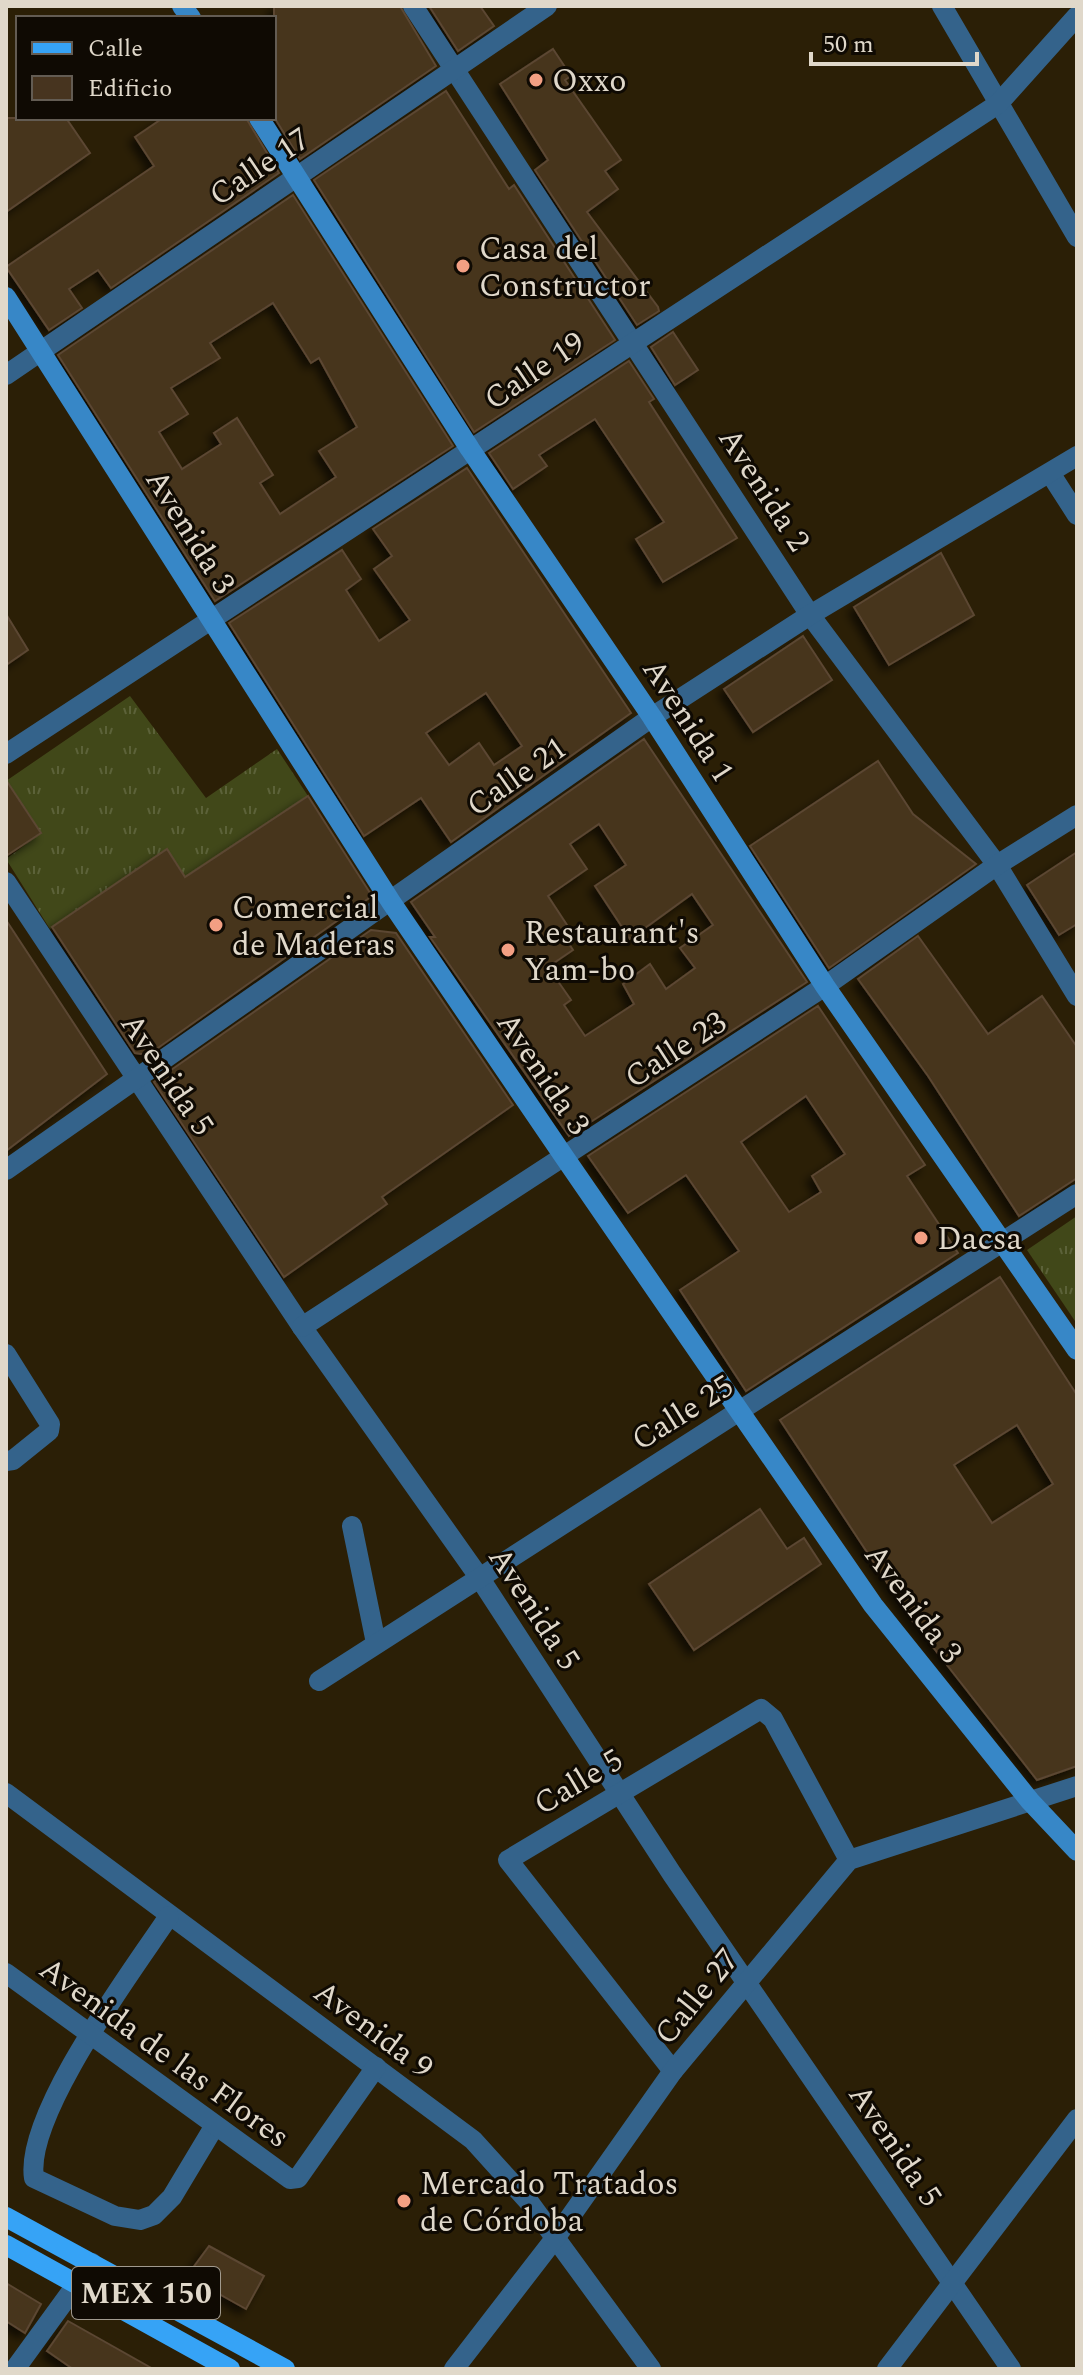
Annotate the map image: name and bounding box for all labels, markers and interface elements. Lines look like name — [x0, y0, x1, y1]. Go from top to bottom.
legend — [16, 16, 276, 120]
scale bar — [811, 16, 977, 66]
text: 50 m — [823, 27, 874, 63]
text: Calle — [88, 31, 143, 67]
place label: Oxxo — [552, 57, 627, 106]
text: Edificio — [88, 71, 172, 107]
marker: Oxxo — [527, 71, 545, 89]
street label: Calle 17 — [199, 115, 320, 219]
place label: Casa del Constructor — [479, 225, 651, 311]
marker: Casa del Constructor — [454, 257, 472, 275]
street label: Calle 19 — [474, 319, 595, 423]
street label: Avenida 2 — [705, 418, 822, 562]
street label: Avenida 3 — [132, 460, 247, 604]
street label: Avenida 1 — [629, 649, 746, 793]
street label: Calle 21 — [457, 725, 577, 830]
place label: Comercial de Maderas — [232, 884, 396, 970]
place label: Restaurant's Yam-bo — [524, 909, 700, 995]
marker: Comercial de Maderas — [207, 916, 225, 934]
marker: Restaurant's Yam-bo — [499, 941, 517, 959]
street label: Calle 23 — [615, 999, 737, 1102]
street label: Avenida 3 — [483, 1002, 602, 1145]
street label: Avenida 5 — [107, 1003, 226, 1146]
place label: Dacsa — [937, 1215, 1023, 1264]
marker: Dacsa — [912, 1229, 930, 1247]
street label: Calle 25 — [622, 1363, 744, 1464]
street label: Avenida 3 — [851, 1533, 974, 1674]
street label: Avenida 5 — [475, 1537, 592, 1681]
street label: Calle 5 — [525, 1736, 633, 1828]
street label: Calle 27 — [643, 1938, 752, 2056]
street label: Avenida de las Flores — [29, 1945, 300, 2161]
street label: Avenida 9 — [303, 1969, 444, 2092]
street label: Avenida 5 — [835, 2074, 954, 2217]
place label: Mercado Tratados de Córdoba — [420, 2160, 678, 2246]
marker: Mercado Tratados de Córdoba — [395, 2192, 413, 2210]
road number: MEX 150 — [72, 2267, 220, 2319]

